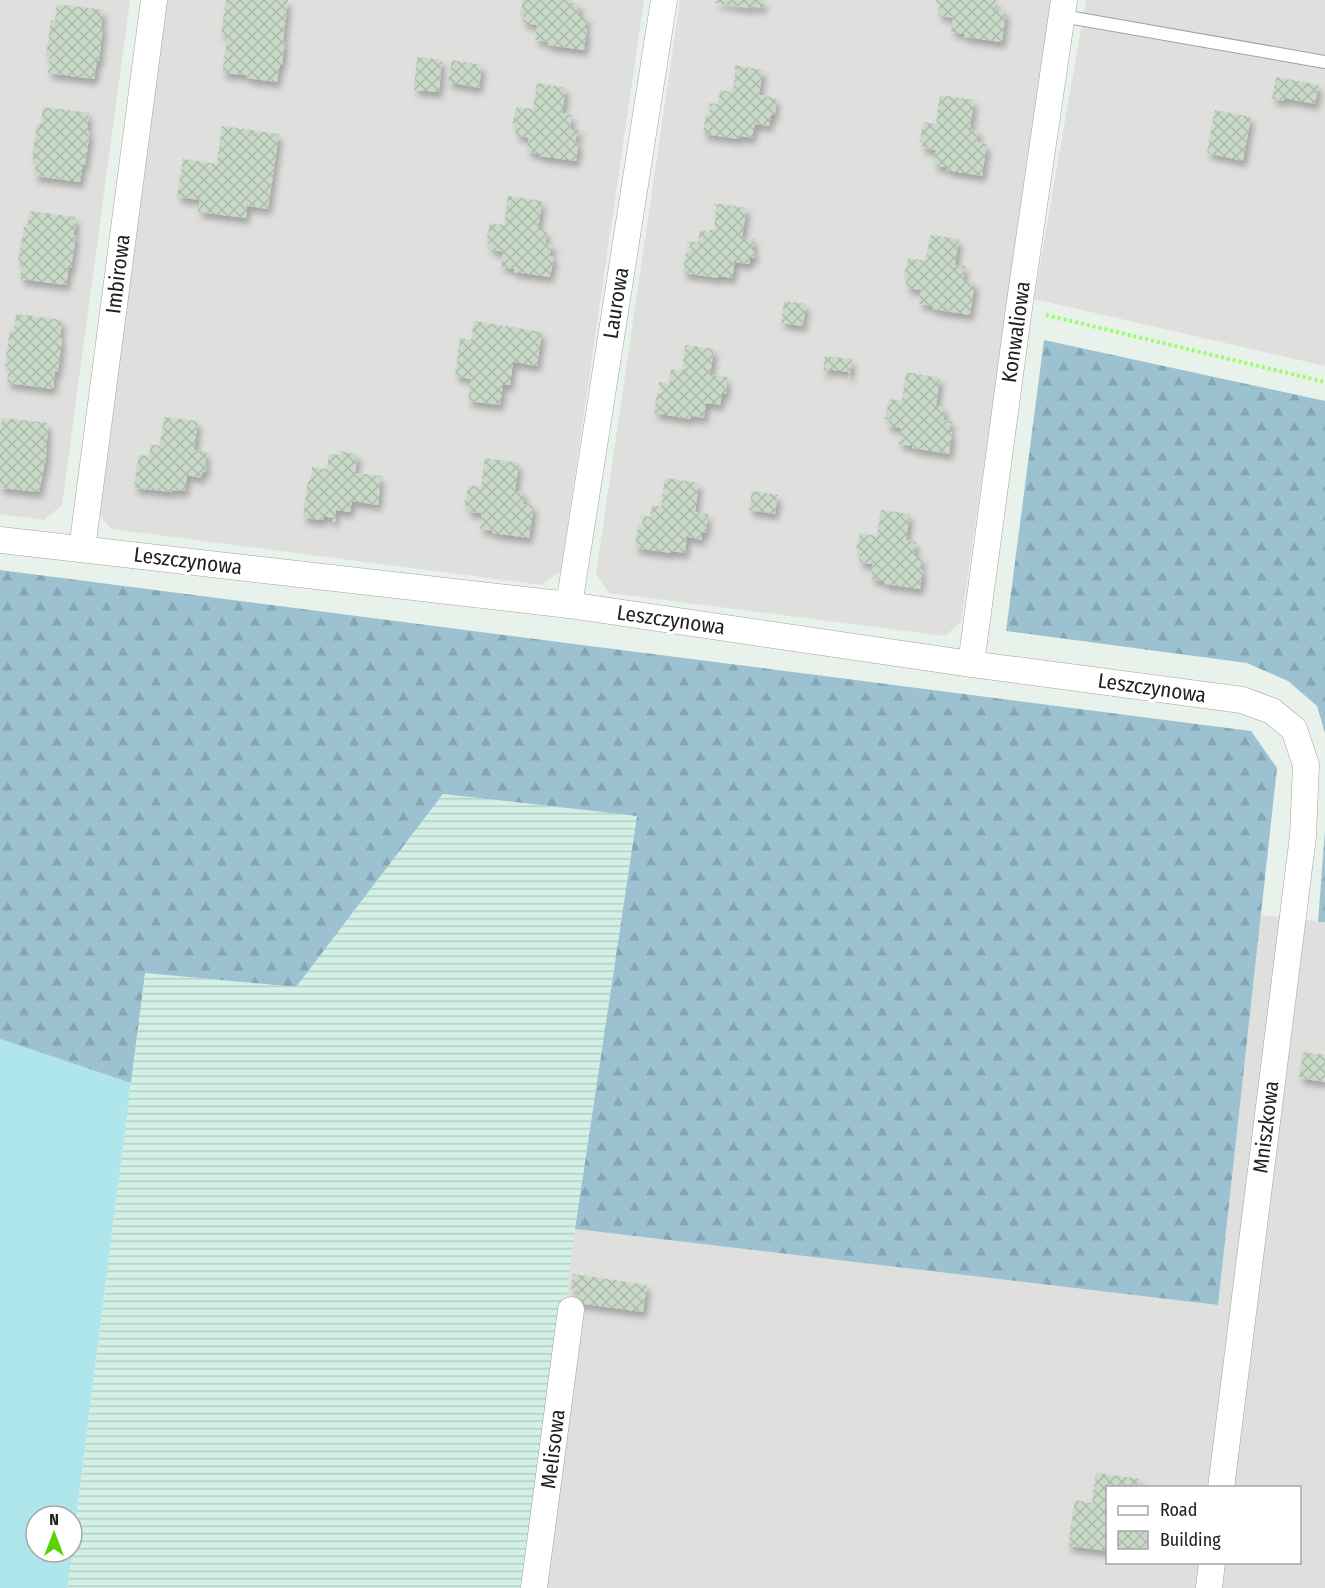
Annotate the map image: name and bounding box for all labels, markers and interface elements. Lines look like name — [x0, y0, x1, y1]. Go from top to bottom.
street label: Imbirowa — [100, 233, 136, 315]
street label: Laurowa — [598, 265, 634, 341]
street label: Konwaliowa — [996, 280, 1036, 384]
street label: Leszczynowa — [132, 541, 244, 581]
street label: Leszczynowa — [615, 600, 727, 640]
street label: Leszczynowa — [1096, 668, 1208, 708]
street label: Mniszkowa — [1247, 1079, 1285, 1175]
street label: Melisowa — [535, 1408, 571, 1490]
legend — [1106, 1486, 1301, 1564]
text: Road — [1160, 1499, 1197, 1521]
north arrow — [24, 1504, 84, 1564]
text: N — [49, 1510, 59, 1529]
text: Building — [1160, 1529, 1221, 1551]

